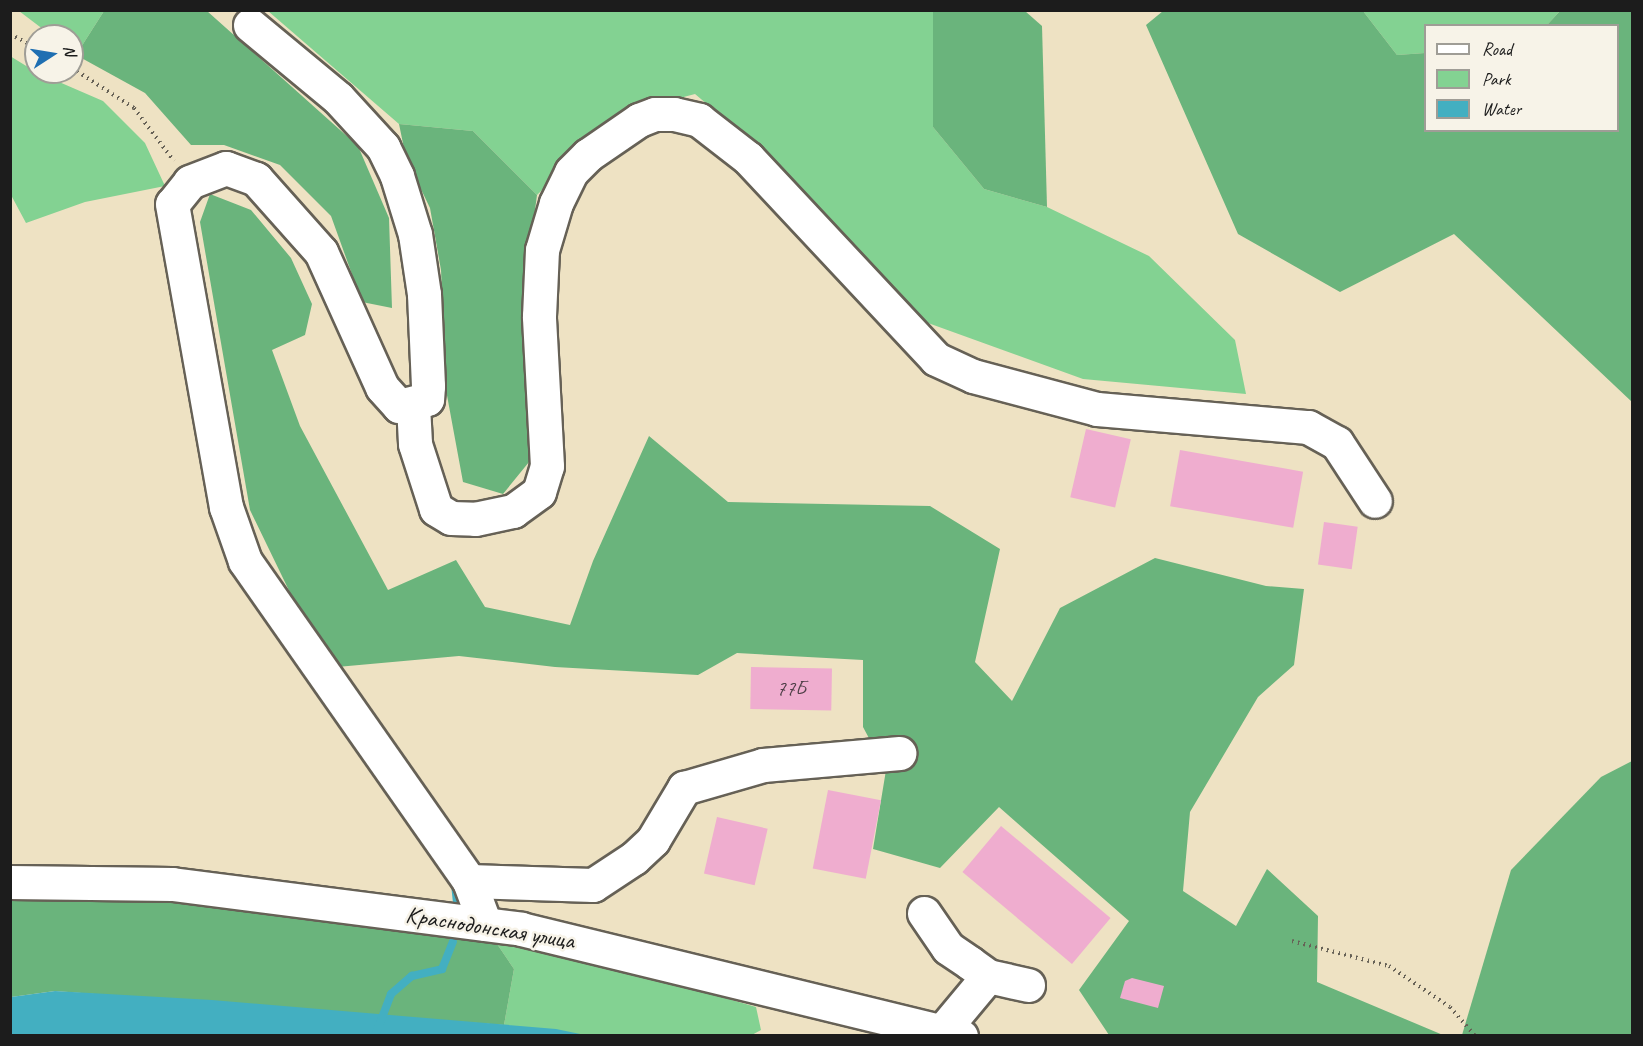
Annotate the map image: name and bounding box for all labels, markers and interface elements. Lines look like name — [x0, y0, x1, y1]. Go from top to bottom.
north arrow — [24, 24, 84, 84]
legend — [1424, 24, 1619, 132]
text: Road — [1482, 38, 1512, 60]
text: N — [59, 44, 80, 58]
text: Park — [1482, 68, 1511, 90]
text: Water — [1482, 98, 1521, 120]
house number: 77Б — [776, 675, 806, 701]
street label: Краснодонская улица — [402, 900, 578, 956]

